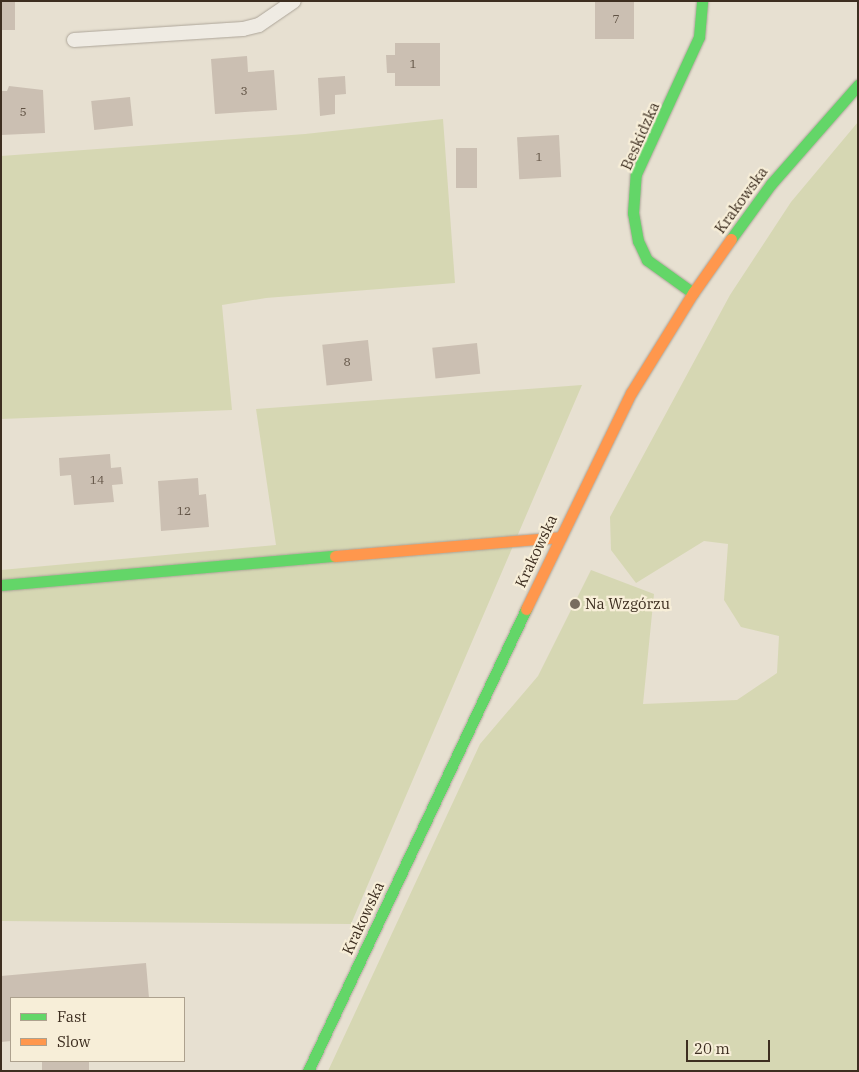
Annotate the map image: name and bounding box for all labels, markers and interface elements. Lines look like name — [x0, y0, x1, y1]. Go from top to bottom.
house number: 7 — [612, 12, 620, 26]
house number: 1 — [409, 57, 417, 71]
house number: 3 — [240, 84, 248, 98]
street label: Beskidzka — [617, 99, 663, 173]
house number: 5 — [19, 105, 27, 119]
house number: 1 — [535, 150, 543, 164]
street label: Krakowska — [711, 163, 771, 237]
house number: 8 — [343, 355, 351, 369]
house number: 14 — [90, 473, 104, 487]
house number: 12 — [177, 504, 191, 518]
street label: Krakowska — [511, 512, 561, 590]
place label: Na Wzgórzu — [585, 595, 670, 613]
marker: Na Wzgórzu — [569, 598, 581, 610]
street label: Krakowska — [338, 879, 388, 957]
legend — [10, 997, 185, 1062]
text: Fast — [57, 1007, 87, 1026]
scale bar — [689, 1030, 773, 1062]
text: Slow — [57, 1032, 90, 1051]
text: 20 m — [694, 1039, 730, 1058]

